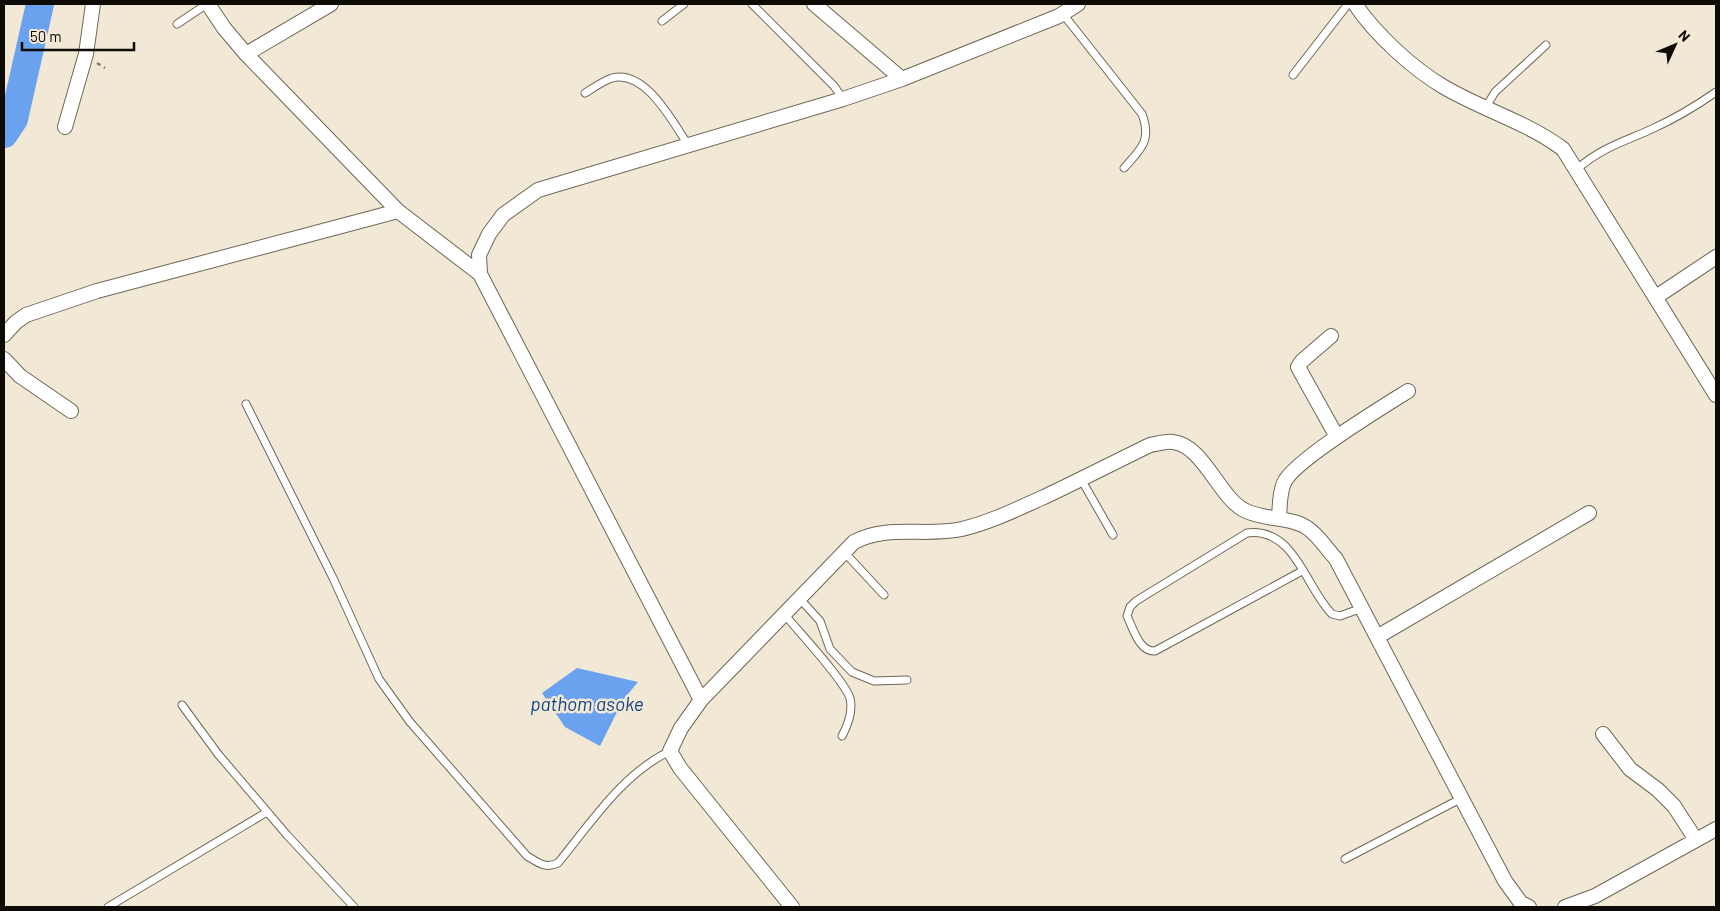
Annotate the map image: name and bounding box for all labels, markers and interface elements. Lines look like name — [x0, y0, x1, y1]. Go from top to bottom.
scale bar — [22, 20, 135, 52]
north arrow — [1650, 20, 1700, 70]
text: N — [1675, 26, 1694, 45]
text: 50 m — [30, 27, 62, 45]
water label: pathom asoke — [530, 692, 644, 715]

